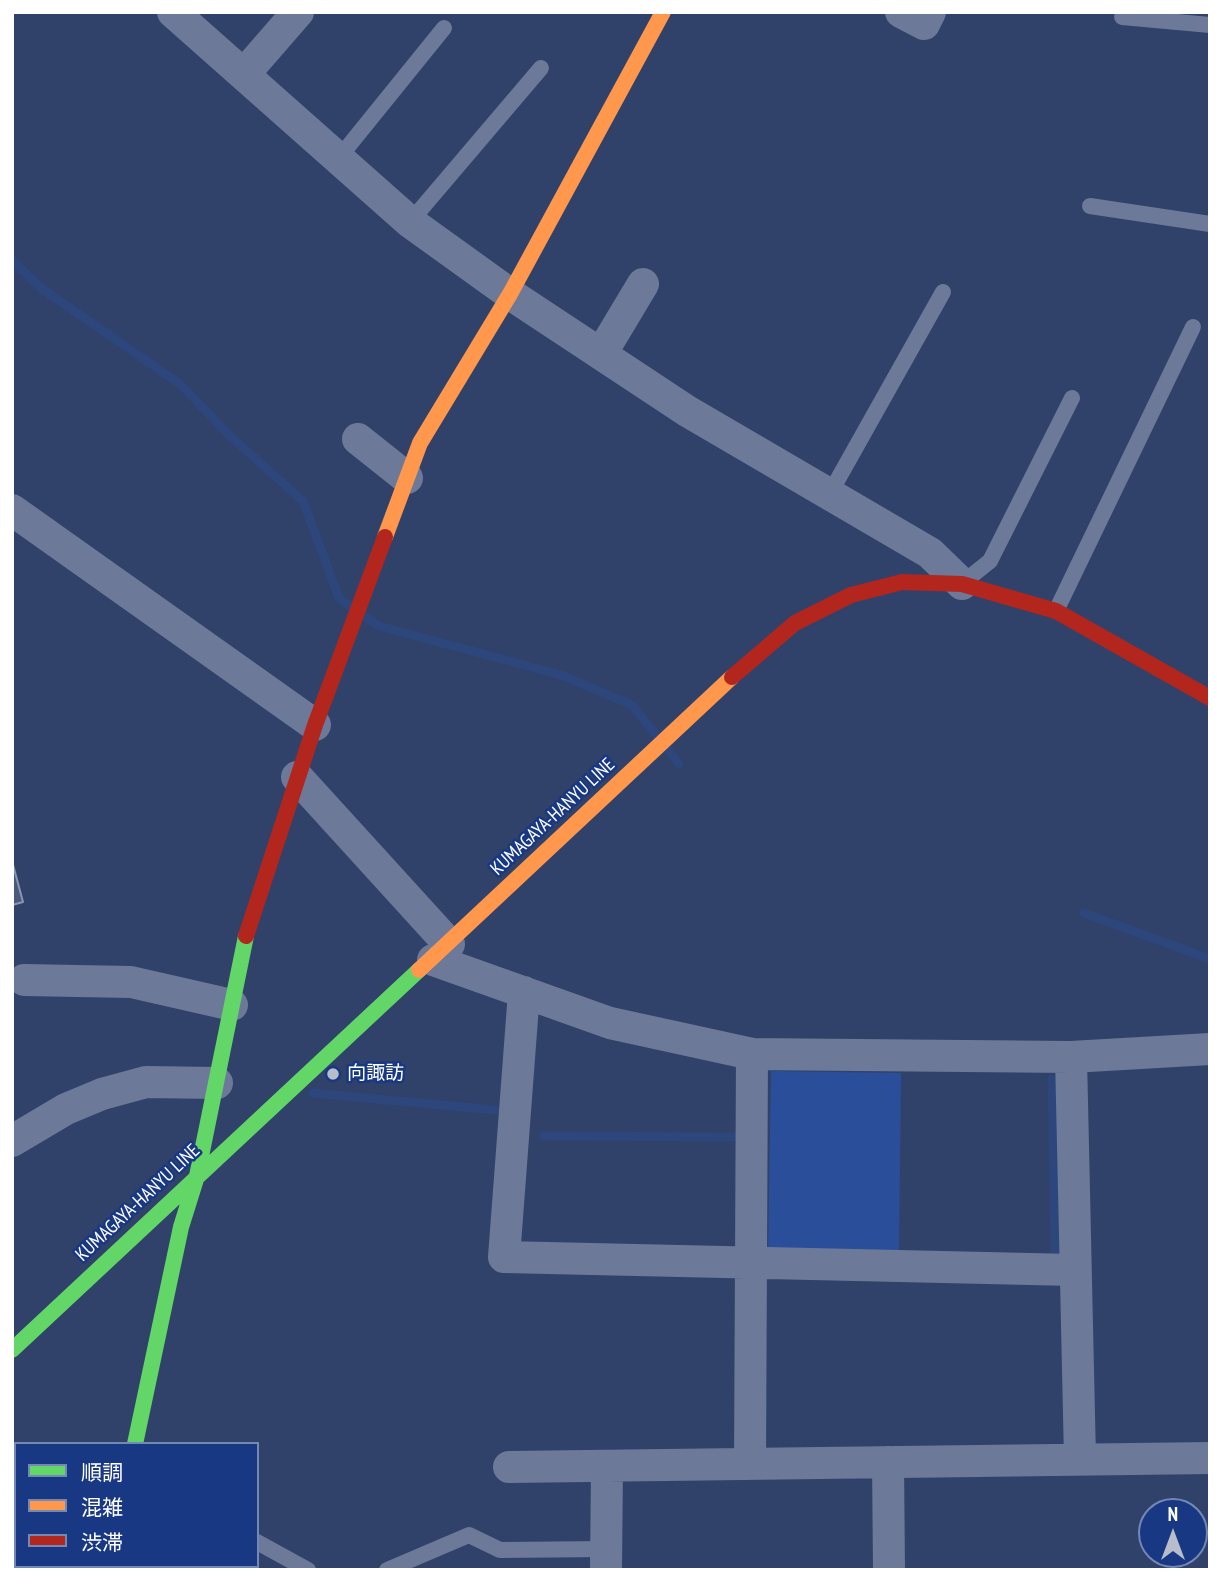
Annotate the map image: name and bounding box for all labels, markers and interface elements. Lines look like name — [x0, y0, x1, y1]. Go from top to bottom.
street label: KUMAGAYA-HANYU LINE — [486, 754, 620, 880]
place label: 向諏訪 — [347, 1063, 404, 1085]
marker: 向諏訪 — [325, 1066, 341, 1082]
street label: KUMAGAYA-HANYU LINE — [71, 1140, 205, 1266]
legend — [14, 1442, 259, 1568]
text: 順調 — [81, 1459, 123, 1486]
text: 混雑 — [81, 1494, 123, 1521]
north arrow — [1138, 1498, 1208, 1568]
text: N — [1168, 1502, 1178, 1526]
text: 渋滞 — [81, 1529, 123, 1556]

